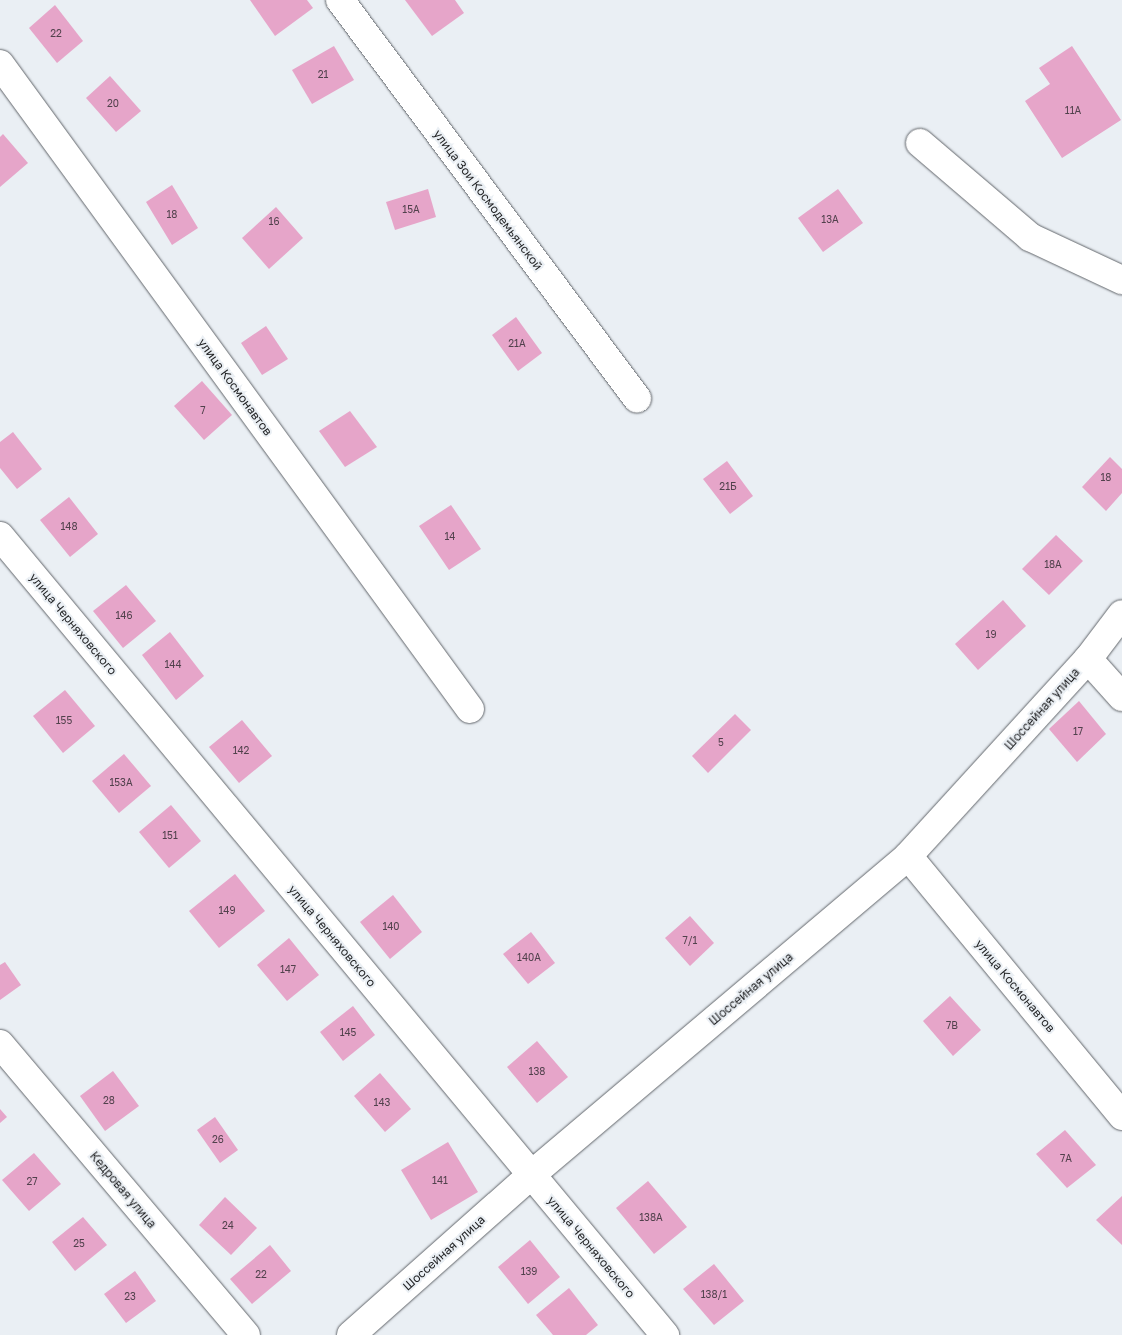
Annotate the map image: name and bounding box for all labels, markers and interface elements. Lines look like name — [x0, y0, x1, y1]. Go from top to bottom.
house number: 22 — [50, 28, 62, 40]
house number: 21 — [318, 69, 328, 81]
house number: 20 — [107, 98, 119, 110]
house number: 11А — [1065, 105, 1081, 117]
street label: улица Зои Космодемьянской — [430, 127, 546, 273]
house number: 15А — [402, 204, 420, 216]
house number: 18 — [167, 209, 177, 221]
house number: 13А — [821, 214, 839, 226]
house number: 16 — [269, 216, 279, 228]
street label: улица Космонавтов — [195, 336, 275, 438]
house number: 21А — [508, 338, 526, 350]
house number: 7 — [200, 405, 206, 417]
house number: 18 — [1101, 472, 1111, 484]
house number: 21Б — [719, 481, 737, 493]
house number: 148 — [60, 521, 78, 533]
house number: 14 — [445, 531, 455, 543]
house number: 18А — [1044, 559, 1062, 571]
street label: улица Черняховского — [26, 570, 120, 678]
house number: 146 — [116, 610, 132, 622]
house number: 19 — [986, 629, 996, 641]
house number: 144 — [164, 659, 182, 671]
street label: Шоссейная улица — [1001, 665, 1083, 753]
house number: 155 — [56, 715, 72, 727]
house number: 17 — [1073, 726, 1083, 738]
house number: 5 — [718, 737, 724, 749]
house number: 142 — [233, 745, 249, 757]
house number: 153А — [109, 777, 133, 789]
house number: 151 — [162, 830, 178, 842]
street label: улица Черняховского — [285, 882, 379, 990]
house number: 149 — [219, 905, 235, 917]
house number: 140 — [382, 921, 400, 933]
house number: 7/1 — [683, 935, 697, 947]
street label: улица Космонавтов — [972, 937, 1058, 1035]
street label: Шоссейная улица — [706, 950, 796, 1028]
house number: 140А — [517, 952, 541, 964]
house number: 147 — [280, 964, 296, 976]
house number: 7В — [946, 1020, 958, 1032]
house number: 145 — [340, 1027, 356, 1039]
house number: 138 — [529, 1066, 545, 1078]
house number: 28 — [103, 1095, 115, 1107]
house number: 143 — [374, 1097, 390, 1109]
house number: 26 — [212, 1134, 224, 1146]
street label: Кедровая улица — [87, 1149, 159, 1231]
house number: 7А — [1060, 1153, 1072, 1165]
house number: 141 — [432, 1175, 448, 1187]
house number: 27 — [26, 1176, 38, 1188]
street label: улица Черняховского — [544, 1193, 638, 1301]
street label: Шоссейная улица — [400, 1212, 488, 1294]
house number: 138А — [639, 1212, 663, 1224]
house number: 24 — [222, 1220, 234, 1232]
house number: 25 — [73, 1238, 85, 1250]
house number: 139 — [521, 1266, 537, 1278]
house number: 22 — [255, 1269, 267, 1281]
house number: 138/1 — [701, 1289, 727, 1301]
house number: 23 — [124, 1291, 136, 1303]

